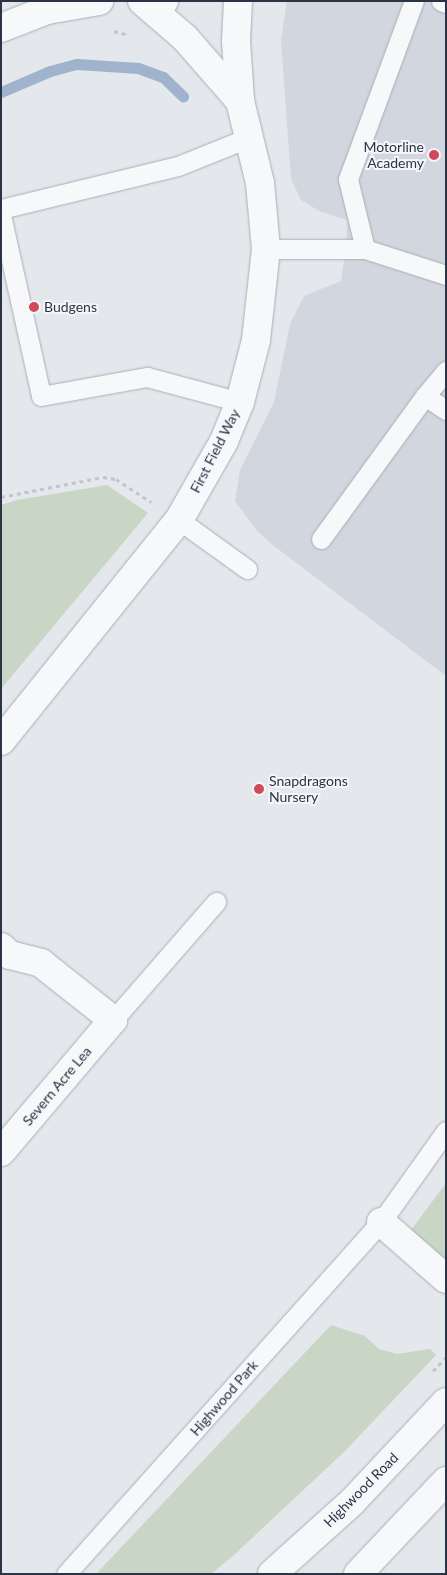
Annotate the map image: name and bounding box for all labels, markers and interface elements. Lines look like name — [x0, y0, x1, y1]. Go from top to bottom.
place label: Motorline Academy — [364, 139, 424, 172]
marker: Motorline Academy — [428, 149, 440, 161]
place label: Budgens — [44, 299, 97, 315]
marker: Budgens — [28, 301, 40, 313]
street label: First Field Way — [187, 406, 243, 496]
place label: Snapdragons Nursery — [269, 773, 348, 806]
marker: Snapdragons Nursery — [253, 783, 265, 795]
street label: Severn Acre Lea — [19, 1043, 95, 1129]
street label: Highwood Park — [187, 1357, 261, 1439]
street label: Highwood Road — [320, 1449, 402, 1531]

